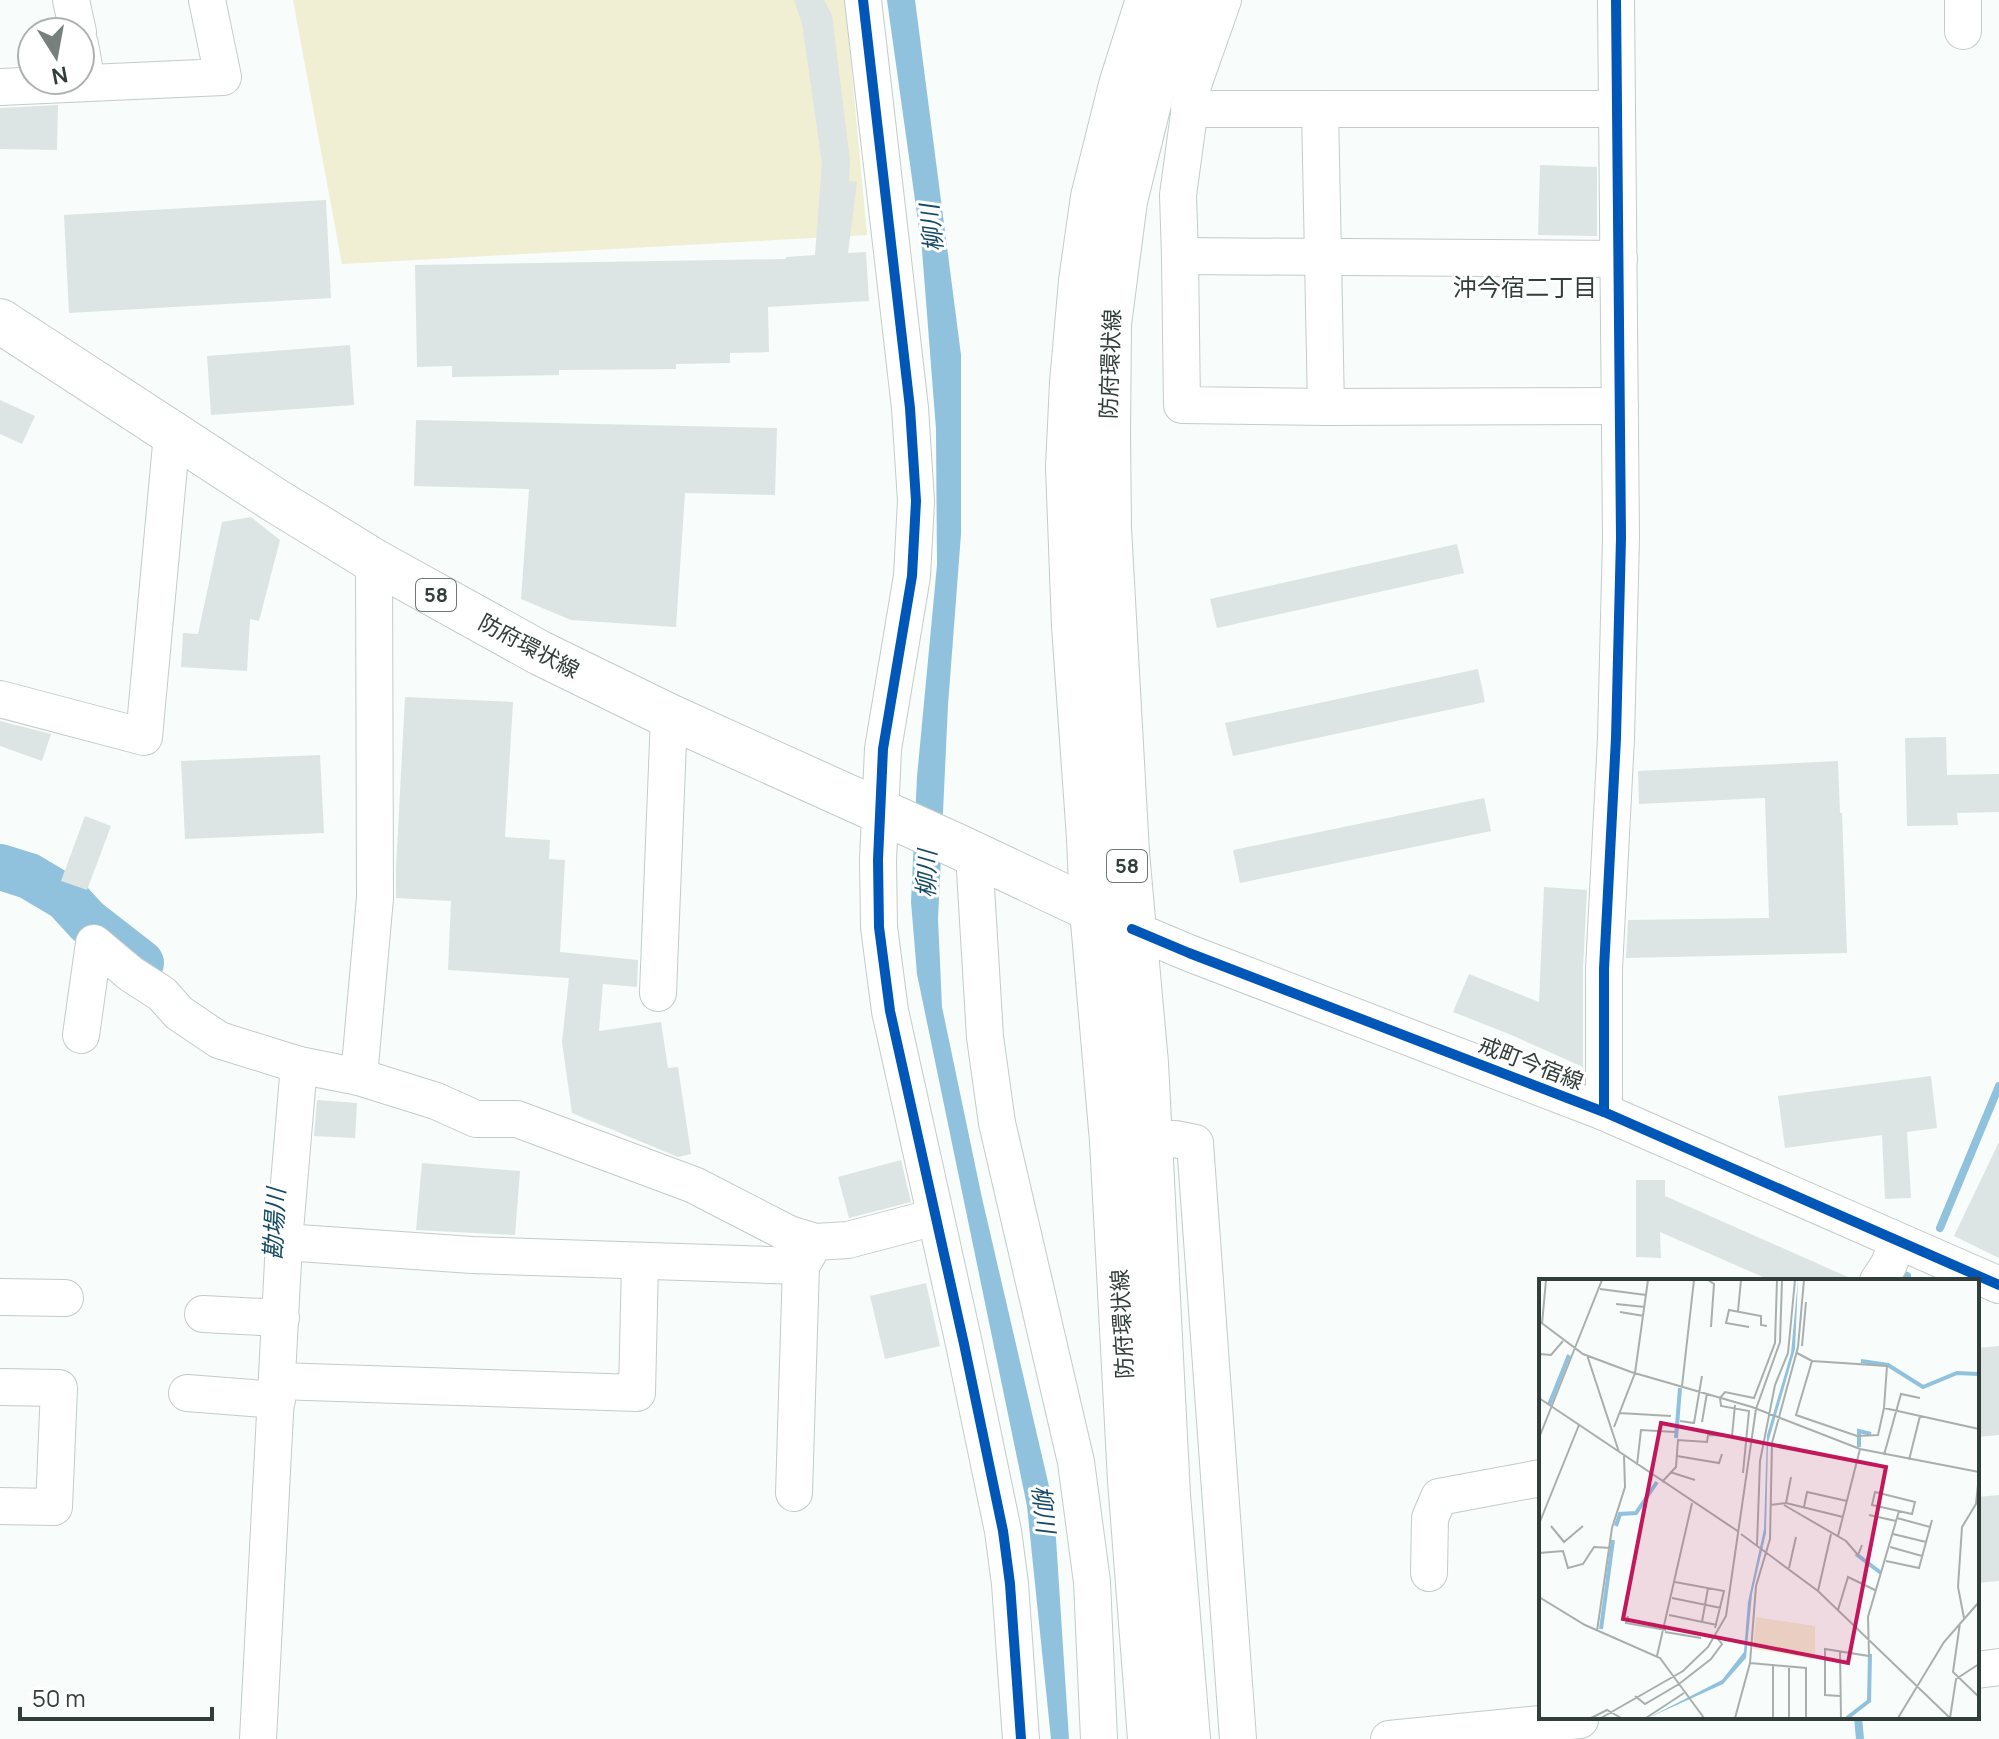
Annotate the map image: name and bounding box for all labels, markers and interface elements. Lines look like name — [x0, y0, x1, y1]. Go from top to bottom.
north arrow — [16, 16, 96, 96]
text: N — [49, 59, 70, 92]
water label: 柳川 — [911, 200, 949, 254]
district label: 沖今宿二丁目 — [1453, 270, 1597, 303]
street label: 防府環状線 — [1093, 309, 1127, 419]
road number: 58 — [416, 579, 456, 611]
street label: 防府環状線 — [473, 607, 585, 685]
water label: 柳川 — [908, 846, 943, 899]
road number: 58 — [1107, 850, 1147, 882]
street label: 戒町今宿線 — [1474, 1029, 1588, 1097]
water label: 勘場川 — [255, 1184, 292, 1261]
street label: 防府環状線 — [1104, 1268, 1140, 1380]
inset map — [1539, 1279, 1979, 1719]
water label: 柳川 — [1025, 1483, 1064, 1538]
scale bar — [20, 1671, 212, 1721]
text: 50 m — [32, 1681, 86, 1714]

